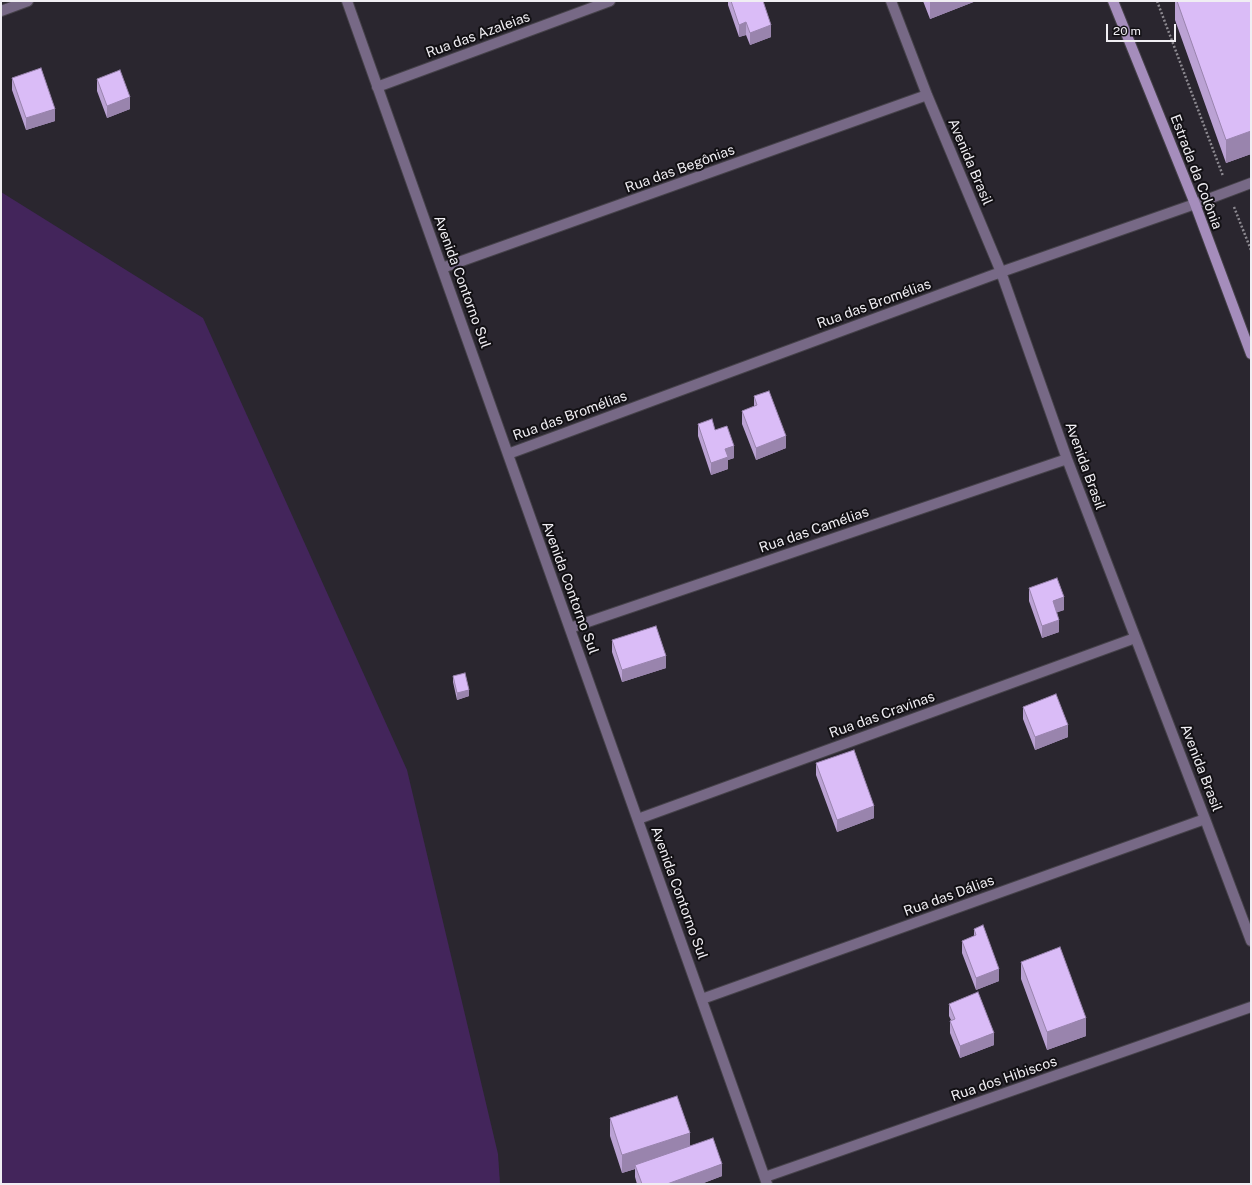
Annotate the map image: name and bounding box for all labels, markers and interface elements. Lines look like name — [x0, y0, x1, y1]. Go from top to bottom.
street label: Rua das Azaleias — [424, 8, 532, 62]
scale bar — [1108, 16, 1178, 42]
text: 20 m — [1113, 24, 1141, 38]
street label: Estrada da Colônia — [1166, 112, 1226, 232]
street label: Avenida Brasil — [944, 116, 996, 208]
street label: Rua das Begônias — [623, 141, 737, 197]
street label: Avenida Contorno Sul — [430, 213, 494, 351]
street label: Rua das Bromélias — [815, 276, 933, 332]
street label: Rua das Bromélias — [511, 388, 629, 444]
street label: Avenida Brasil — [1061, 420, 1109, 512]
street label: Rua das Camélias — [757, 503, 871, 557]
street label: Avenida Contorno Sul — [538, 519, 602, 657]
street label: Rua das Cravinas — [827, 688, 937, 742]
street label: Avenida Brasil — [1177, 722, 1225, 814]
street label: Avenida Contorno Sul — [647, 824, 711, 962]
street label: Rua das Dálias — [902, 872, 996, 920]
street label: Rua dos Hibiscos — [949, 1053, 1059, 1105]

